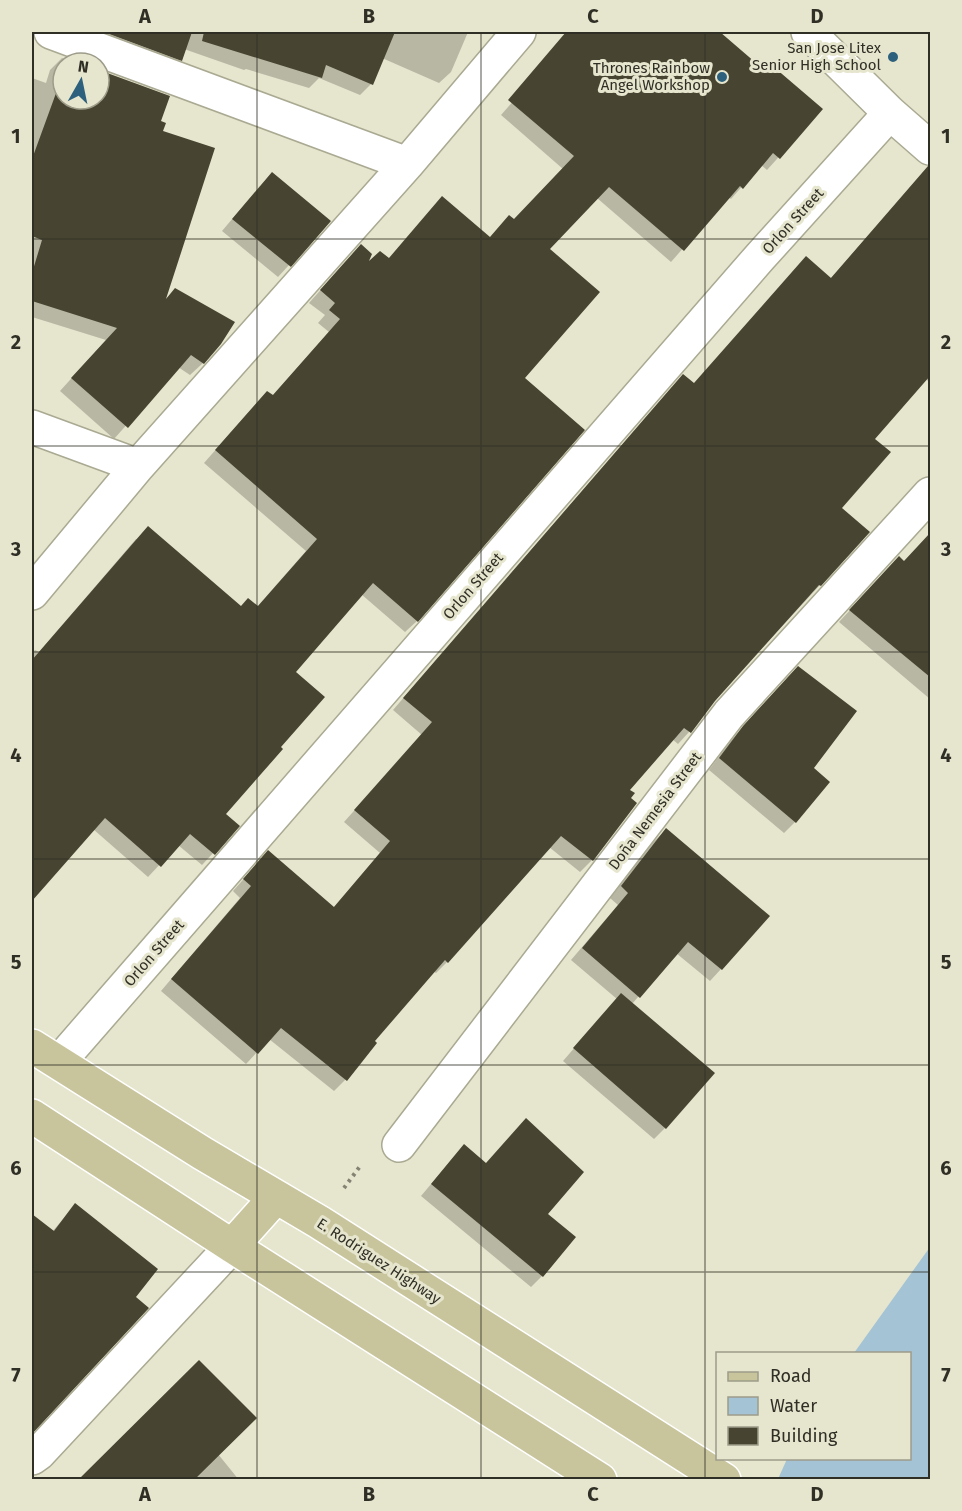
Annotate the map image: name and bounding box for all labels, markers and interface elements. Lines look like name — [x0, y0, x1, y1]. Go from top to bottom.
text: A — [138, 4, 152, 28]
text: B — [363, 4, 375, 28]
text: C — [587, 4, 599, 28]
text: D — [810, 4, 824, 28]
place label: San Jose Litex Senior High School — [752, 39, 882, 74]
marker: San Jose Litex Senior High School — [886, 50, 900, 64]
north arrow — [51, 51, 111, 111]
text: N — [77, 56, 90, 77]
place label: Thrones Rainbow Angel Workshop — [593, 59, 710, 94]
marker: Thrones Rainbow Angel Workshop — [715, 70, 729, 84]
text: 1 — [11, 124, 21, 148]
text: 1 — [941, 124, 951, 148]
street label: Orlon Street — [759, 184, 828, 258]
text: 2 — [11, 330, 21, 354]
text: 2 — [941, 330, 951, 354]
text: 3 — [10, 537, 21, 561]
text: 3 — [940, 537, 951, 561]
street label: Orlon Street — [439, 548, 507, 623]
text: 4 — [10, 743, 22, 767]
text: 4 — [940, 743, 952, 767]
street label: Doña Nemesia Street — [605, 748, 706, 873]
street label: Orlon Street — [120, 915, 188, 990]
text: 5 — [11, 950, 22, 974]
text: 5 — [941, 950, 952, 974]
text: 6 — [10, 1156, 22, 1180]
text: 6 — [940, 1156, 952, 1180]
street label: E. Rodriguez Highway — [314, 1214, 445, 1308]
legend — [716, 1352, 911, 1460]
text: 7 — [11, 1363, 21, 1387]
text: 7 — [941, 1363, 951, 1387]
text: Road — [770, 1365, 812, 1387]
text: Water — [770, 1395, 817, 1417]
text: Building — [770, 1425, 838, 1447]
text: A — [138, 1482, 152, 1506]
text: B — [363, 1482, 375, 1506]
text: C — [587, 1482, 599, 1506]
text: D — [810, 1482, 824, 1506]

